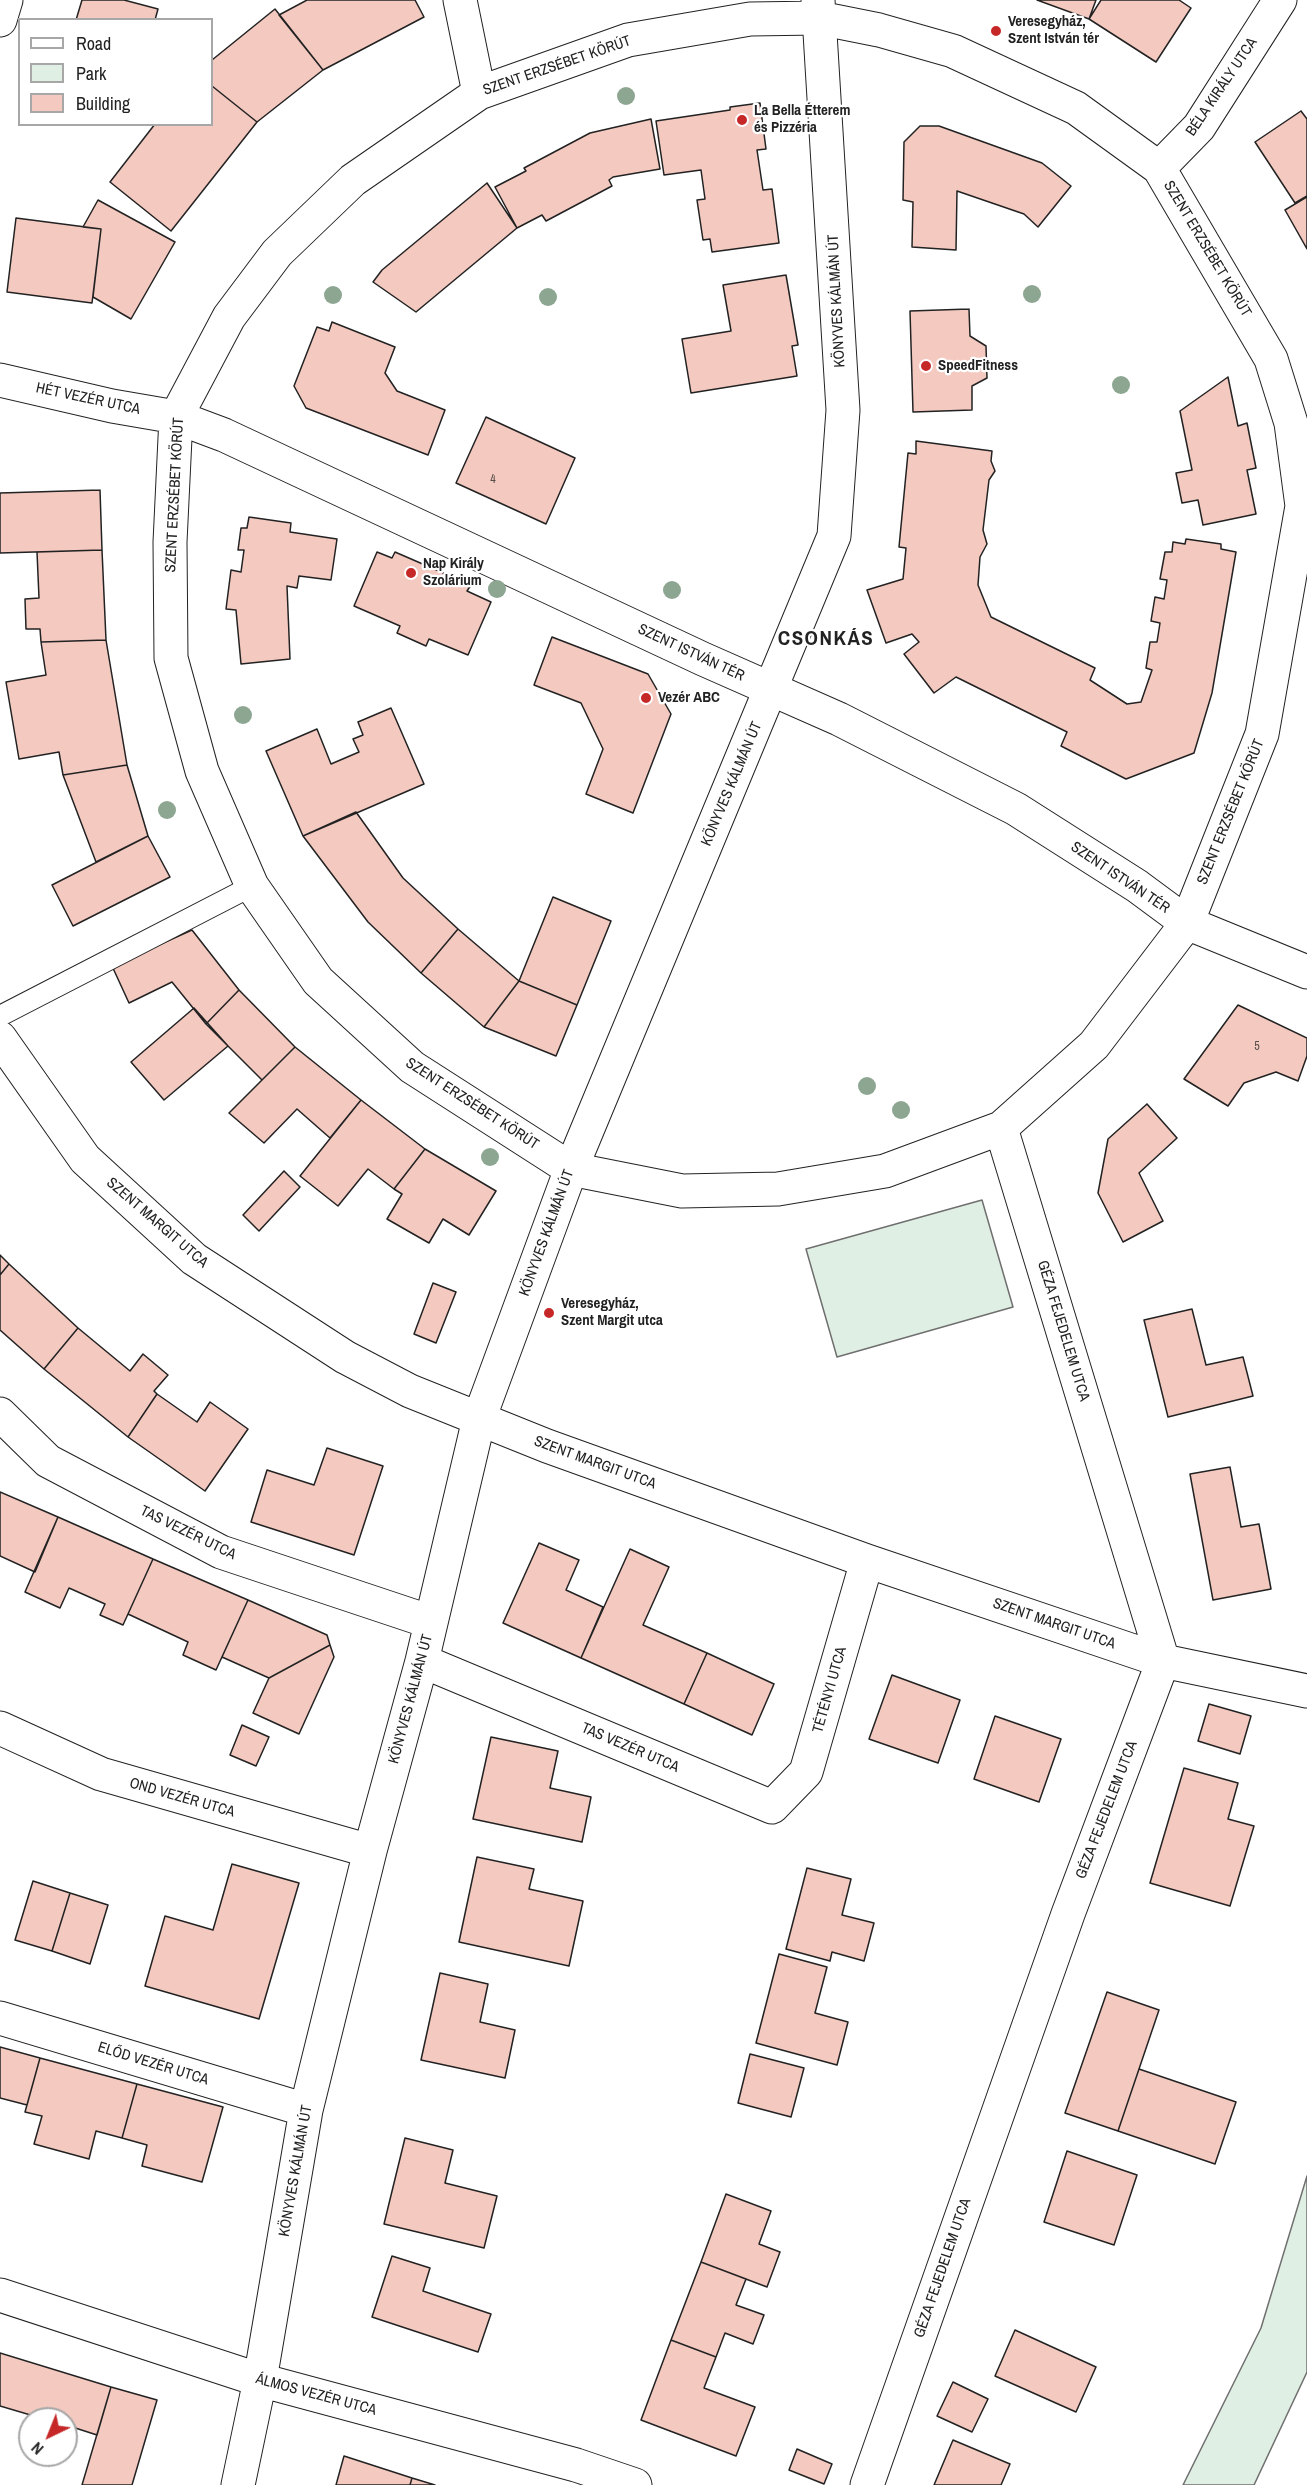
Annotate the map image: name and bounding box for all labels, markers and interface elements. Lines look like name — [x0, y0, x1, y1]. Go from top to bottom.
place label: Veresegyház, Szent István tér — [1008, 13, 1099, 48]
legend — [18, 18, 213, 126]
marker: Veresegyház, Szent István tér — [989, 24, 1003, 38]
text: Road — [76, 31, 111, 56]
street label: SZENT ERZSÉBET KÖRÚT — [481, 32, 633, 100]
street label: BÉLA KIRÁLY UTCA — [1182, 34, 1262, 140]
text: Park — [76, 61, 106, 86]
text: Building — [76, 91, 130, 116]
place label: La Bella Étterem és Pizzéria — [754, 102, 850, 137]
marker: La Bella Étterem és Pizzéria — [735, 113, 749, 127]
street label: SZENT ERZSÉBET KÖRÚT — [1159, 178, 1255, 320]
street label: KÖNYVES KÁLMÁN ÚT — [825, 234, 849, 368]
place label: SpeedFitness — [938, 357, 1018, 375]
marker: SpeedFitness — [919, 359, 933, 373]
street label: HÉT VEZÉR UTCA — [34, 379, 142, 419]
street label: SZENT ERZSÉBET KÖRÚT — [162, 417, 188, 573]
house number: 4 — [490, 473, 496, 487]
place label: Nap Király Szolárium — [423, 555, 484, 590]
marker: Nap Király Szolárium — [404, 566, 418, 580]
street label: SZENT ISTVÁN TÉR — [635, 620, 747, 686]
district label: CSONKÁS — [778, 626, 874, 652]
place label: Vezér ABC — [658, 689, 720, 707]
marker: Vezér ABC — [639, 691, 653, 705]
street label: KÖNYVES KÁLMÁN ÚT — [698, 719, 766, 849]
street label: SZENT ERZSÉBET KÖRÚT — [1194, 737, 1268, 887]
street label: SZENT ISTVÁN TÉR — [1067, 838, 1173, 918]
house number: 5 — [1254, 1040, 1260, 1054]
street label: SZENT ERZSÉBET KÖRÚT — [402, 1054, 542, 1154]
street label: KÖNYVES KÁLMÁN ÚT — [516, 1167, 578, 1299]
street label: SZENT MARGIT UTCA — [103, 1174, 211, 1272]
street label: GÉZA FEJEDELEM UTCA — [1033, 1258, 1093, 1404]
place label: Veresegyház, Szent Margit utca — [561, 1295, 663, 1330]
marker: Veresegyház, Szent Margit utca — [542, 1306, 556, 1320]
street label: SZENT MARGIT UTCA — [532, 1433, 658, 1493]
street label: TAS VEZÉR UTCA — [137, 1502, 239, 1564]
street label: SZENT MARGIT UTCA — [990, 1595, 1118, 1653]
street label: KÖNYVES KÁLMÁN ÚT — [385, 1632, 437, 1766]
street label: TÉTÉNYI UTCA — [809, 1645, 851, 1735]
street label: TAS VEZÉR UTCA — [578, 1719, 682, 1777]
street label: GÉZA FEJEDELEM UTCA — [1072, 1738, 1142, 1882]
street label: OND VEZÉR UTCA — [127, 1774, 237, 1822]
street label: ELŐD VEZÉR UTCA — [95, 2039, 211, 2089]
street label: KÖNYVES KÁLMÁN ÚT — [276, 2104, 316, 2238]
street label: GÉZA FEJEDELEM UTCA — [911, 2196, 975, 2340]
street label: ÁLMOS VEZÉR UTCA — [254, 2370, 378, 2420]
north arrow — [18, 2407, 78, 2467]
text: N — [26, 2437, 48, 2460]

